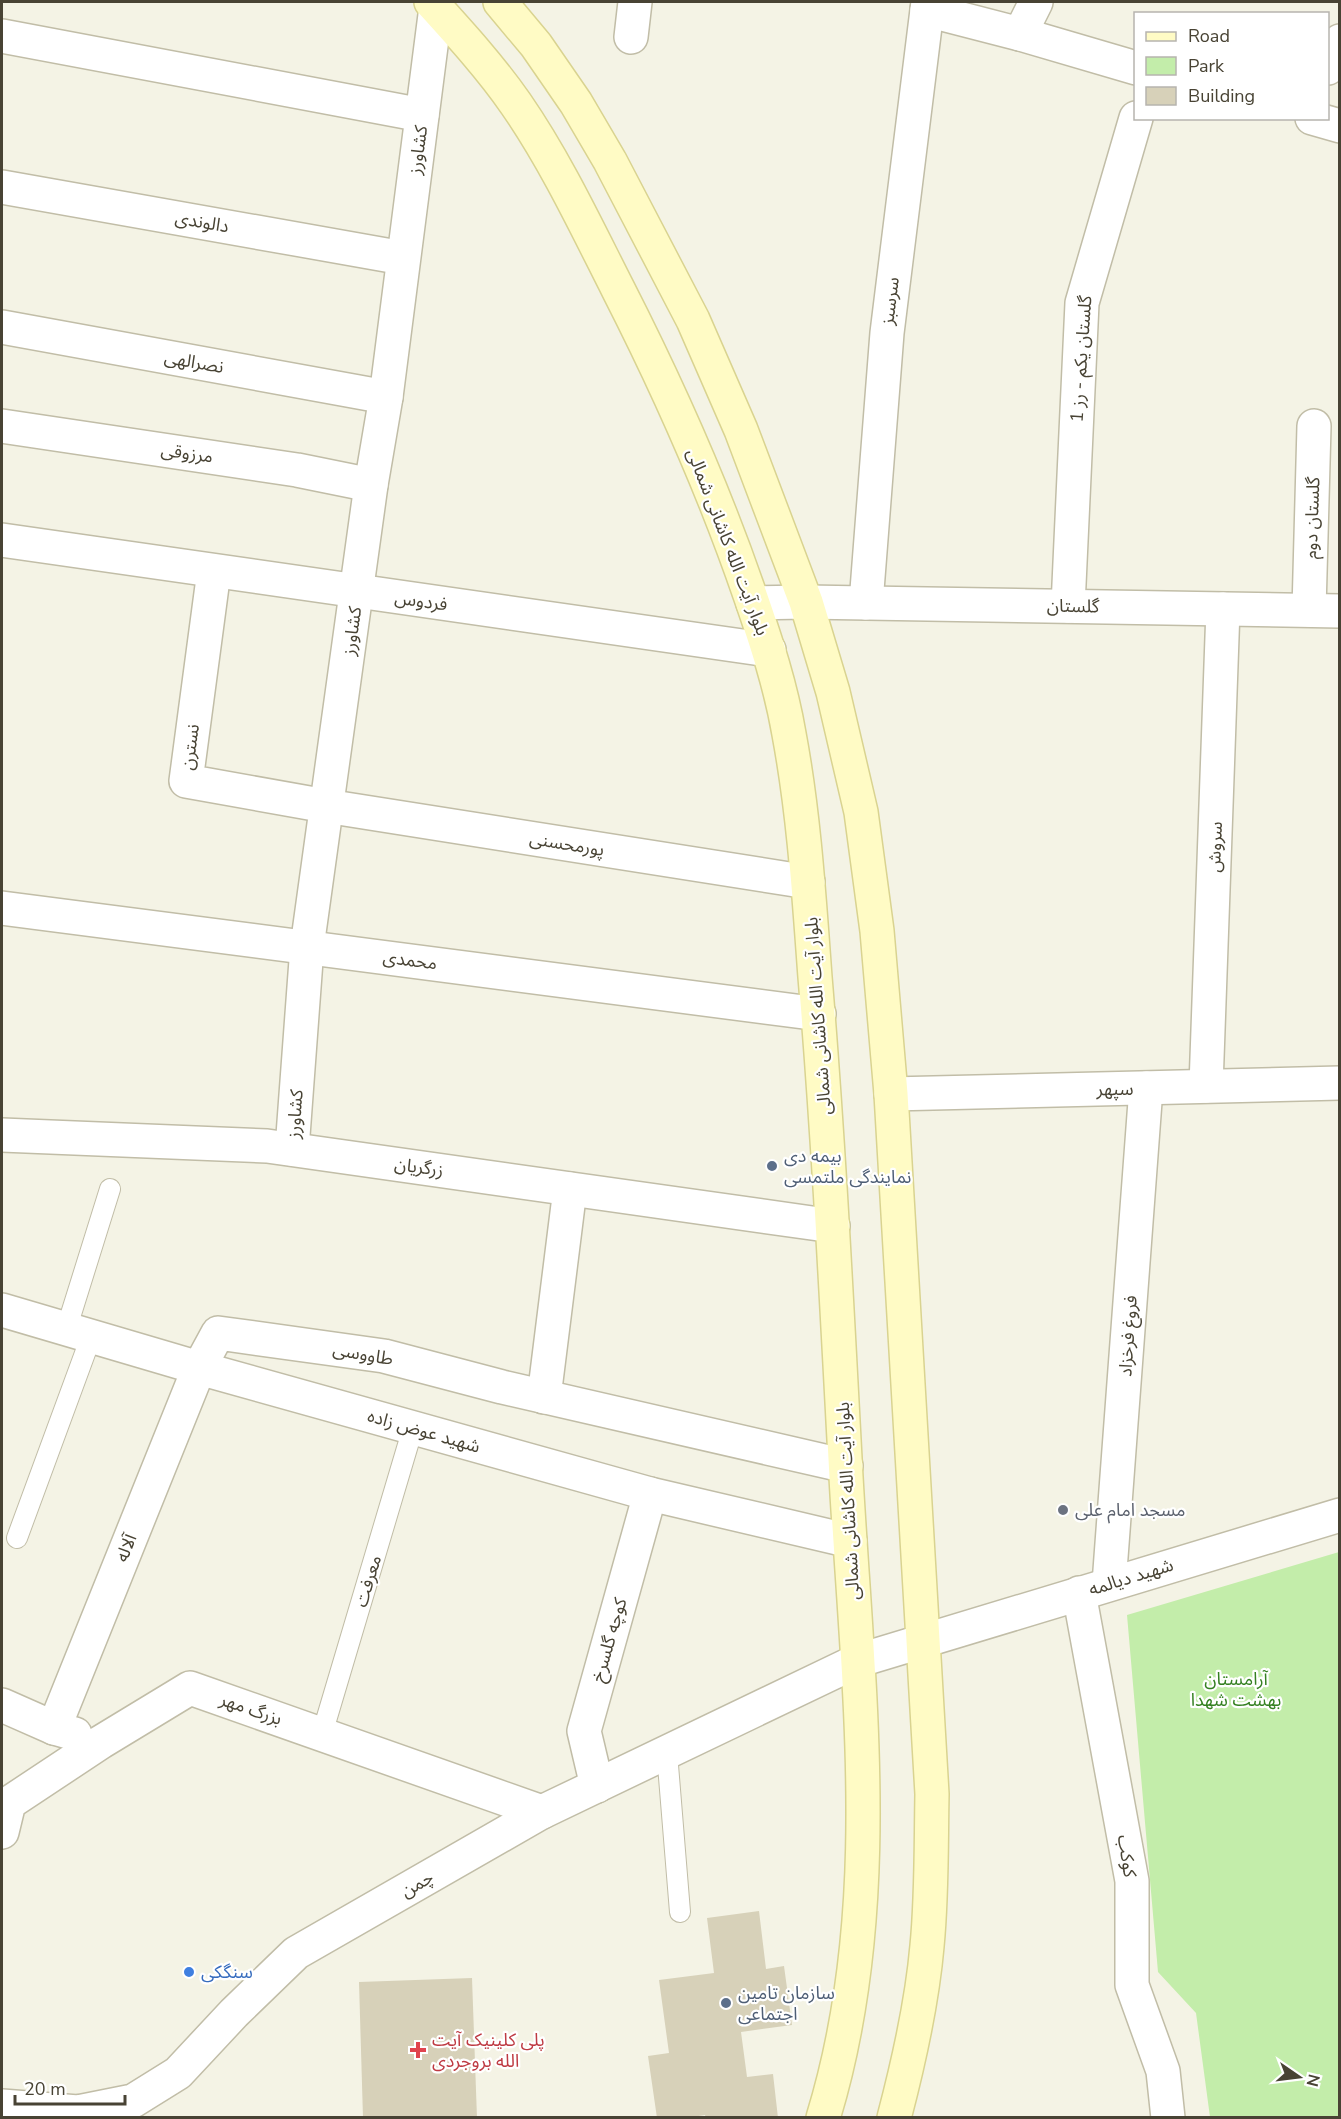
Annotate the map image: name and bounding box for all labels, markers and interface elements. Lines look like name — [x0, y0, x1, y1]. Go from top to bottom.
legend — [1134, 12, 1329, 120]
text: Road — [1188, 24, 1230, 48]
text: Park — [1188, 54, 1225, 78]
text: Building — [1188, 84, 1255, 108]
street label: کشاورز — [403, 123, 433, 177]
street label: دالوندی — [173, 205, 231, 239]
street label: سرسبز — [875, 276, 905, 327]
street label: گلستان یکم - رز 1 — [1065, 294, 1098, 423]
street label: نصرالهی — [162, 345, 226, 379]
street label: مرزوقی — [159, 437, 215, 469]
street label: بلوار آیت الله کاشانی شمالی — [681, 445, 775, 639]
street label: گلستان دوم — [1299, 476, 1327, 560]
street label: فردوس — [393, 585, 449, 617]
street label: گلستان — [1047, 594, 1100, 618]
street label: کشاورز — [337, 604, 367, 658]
street label: نسترن — [175, 722, 205, 772]
street label: سروش — [1202, 821, 1228, 873]
street label: پورمحسنی — [528, 826, 606, 862]
street label: بلوار آیت الله کاشانی شمالی — [799, 916, 837, 1116]
street label: محمدی — [381, 945, 439, 975]
street label: سپهر — [1095, 1077, 1134, 1101]
street label: کشاورز — [281, 1088, 309, 1140]
place label: بیمه دی نمایندگی ملتمسی — [784, 1144, 911, 1189]
street label: زرگریان — [393, 1152, 445, 1182]
marker: بیمه دی نمایندگی ملتمسی — [765, 1159, 779, 1173]
street label: فروغ فرخزاد — [1113, 1294, 1145, 1378]
street label: طاووسی — [331, 1337, 395, 1371]
street label: بلوار آیت الله کاشانی شمالی — [831, 1401, 865, 1601]
street label: شهید عوض زاده — [365, 1403, 483, 1459]
place label: مسجد امام علی — [1075, 1498, 1185, 1524]
marker: مسجد امام علی — [1056, 1503, 1070, 1517]
street label: آلاله — [110, 1530, 143, 1566]
street label: معرفت — [349, 1552, 387, 1610]
street label: شهید دیالمه — [1086, 1553, 1176, 1601]
street label: کوچه گلسرخ — [586, 1594, 634, 1685]
park label: آرامستان بهشت شهدا — [1191, 1667, 1281, 1712]
street label: بزرگ مهر — [216, 1687, 285, 1731]
street label: کوکب — [1112, 1833, 1142, 1880]
street label: چمن — [396, 1865, 438, 1903]
place label: سنگکی — [201, 1960, 253, 1984]
marker: سنگکی — [182, 1965, 196, 1979]
place label: سازمان تامین اجتماعی — [738, 1981, 835, 2026]
marker: سازمان تامین اجتماعی — [719, 1996, 733, 2010]
place label: پلی کلینیک آیت الله بروجردی — [432, 2028, 545, 2073]
marker: پلی کلینیک آیت الله بروجردی — [409, 2041, 427, 2059]
north arrow — [1269, 2047, 1329, 2107]
scale bar — [15, 2068, 124, 2106]
text: N — [1300, 2072, 1325, 2089]
text: 20 m — [24, 2077, 66, 2101]

